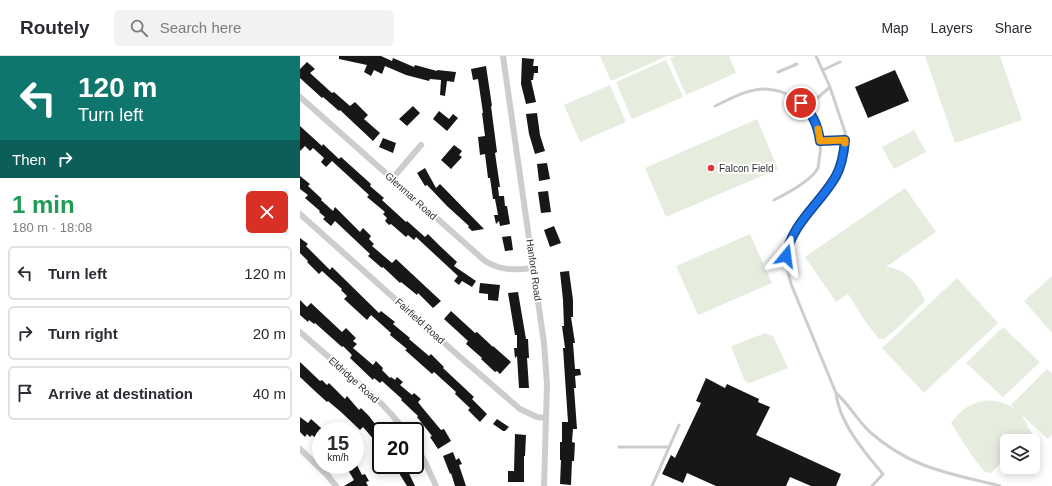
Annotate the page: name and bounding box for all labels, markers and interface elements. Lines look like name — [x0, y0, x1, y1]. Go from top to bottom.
search box — [114, 10, 394, 46]
text: Routely — [20, 17, 90, 38]
icon: search — [128, 17, 150, 39]
text: Search here — [160, 19, 241, 36]
text: Map — [881, 20, 909, 36]
text: Layers — [931, 20, 973, 36]
text: Share — [995, 20, 1032, 36]
icon: left — [12, 72, 64, 124]
text: 120 m — [78, 72, 157, 103]
pin — [784, 86, 818, 120]
icon: arrive — [790, 92, 812, 114]
text: Turn left — [78, 105, 143, 125]
icon: right — [54, 148, 76, 170]
text: Then — [12, 151, 46, 168]
marker: Falcon Field — [706, 163, 716, 173]
place label: Falcon Field — [719, 163, 773, 174]
street label: Glenmar Road — [383, 170, 439, 222]
text: 1 min — [12, 191, 75, 218]
button: close — [246, 191, 288, 233]
text: 180 m · 18:08 — [12, 220, 92, 235]
position arrow — [765, 235, 807, 277]
street label: Hanford Road — [524, 238, 544, 302]
icon: left — [14, 262, 36, 284]
text: Turn left — [48, 265, 107, 282]
text: 120 m — [244, 265, 286, 282]
street label: Fairfield Road — [393, 296, 447, 346]
icon: right — [14, 322, 36, 344]
text: Turn right — [48, 325, 118, 342]
text: 20 m — [253, 325, 286, 342]
street label: Eldridge Road — [327, 355, 381, 405]
icon: arrive — [14, 382, 36, 404]
text: Arrive at destination — [48, 385, 193, 402]
text: 40 m — [253, 385, 286, 402]
speed limit sign: 20 — [372, 422, 424, 474]
text: 15 — [327, 432, 349, 454]
map controls — [1000, 434, 1040, 474]
button: layers — [1000, 434, 1040, 474]
text: km/h — [327, 452, 349, 463]

